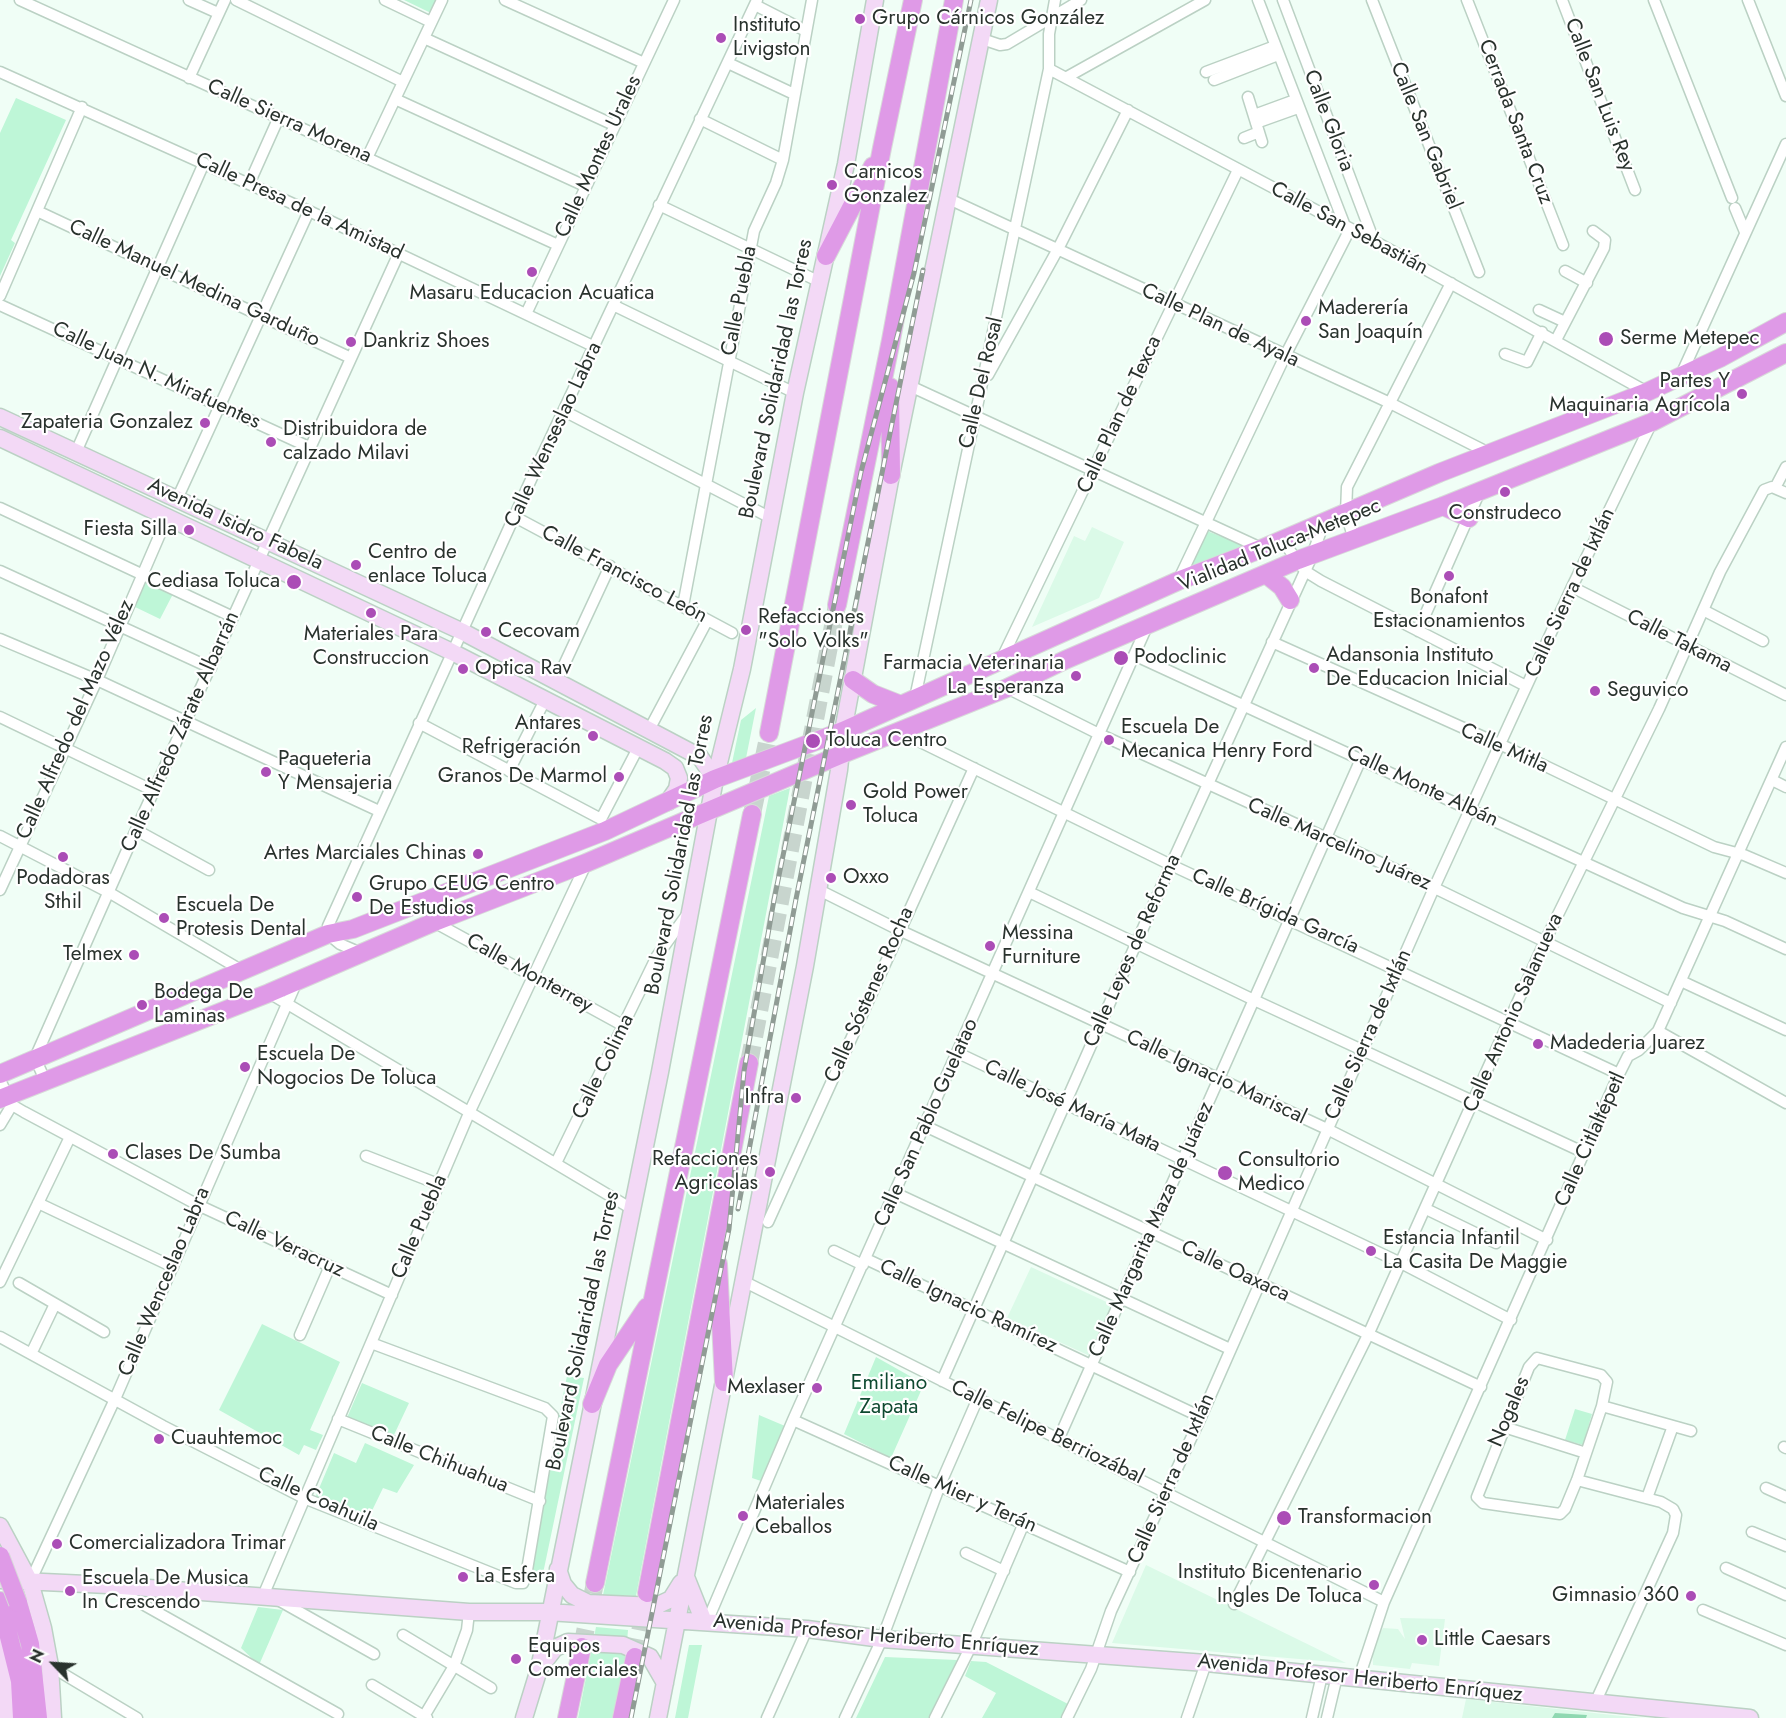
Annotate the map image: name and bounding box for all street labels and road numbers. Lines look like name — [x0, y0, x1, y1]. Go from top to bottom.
street label: Calle San Luis Rey — [1558, 15, 1640, 175]
street label: Cerrada Santa Cruz — [1472, 36, 1558, 208]
street label: Calle San Gabriel — [1384, 59, 1466, 213]
street label: Calle Gloria — [1297, 67, 1359, 175]
street label: Calle Montes Urales — [550, 72, 648, 242]
street label: Calle Sierra Morena — [203, 74, 375, 170]
street label: Calle Presa de la Amistad — [191, 148, 407, 266]
street label: Calle San Sebastián — [1266, 177, 1432, 281]
street label: Calle Manuel Medina Garduño — [64, 215, 324, 353]
street label: Boulevard Solidaridad las Torres — [735, 237, 819, 521]
street label: Calle Puebla — [717, 244, 763, 358]
street label: Calle Plan de Ayala — [1137, 278, 1303, 374]
street label: Calle Del Rosal — [955, 315, 1009, 451]
street label: Calle Juan N. Mirafuentes — [48, 317, 264, 435]
street label: Calle Plan de Texca — [1072, 332, 1168, 498]
street label: Calle Wenseslao Labra — [500, 338, 608, 532]
street label: Avenida Isidro Fabela — [143, 473, 327, 577]
street label: Vialidad Toluca-Metepec — [1175, 494, 1385, 598]
street label: Calle Sierra de Ixtlán — [1521, 504, 1621, 682]
street label: Calle Francisco León — [537, 521, 711, 629]
street label: Calle Alfredo del Mazo Vélez — [12, 596, 140, 844]
street label: Calle Takama — [1622, 605, 1736, 679]
street label: Calle Alfredo Zárate Albarrán — [116, 608, 246, 856]
street label: Boulevard Solidaridad las Torres — [640, 713, 720, 997]
street label: Calle Mitla — [1456, 718, 1552, 780]
street label: Calle Monte Albán — [1342, 741, 1502, 833]
street label: Calle Marcelino Juárez — [1243, 793, 1435, 897]
street label: Calle Leyes de Reforma — [1079, 851, 1187, 1051]
street label: Calle Brígida García — [1188, 864, 1362, 960]
street label: Calle Sóstenes Rocha — [820, 903, 920, 1087]
street label: Calle Antonio Salanueva — [1459, 910, 1569, 1116]
street label: Calle Monterrey — [461, 929, 597, 1019]
street label: Calle Sierra de Ixtlán — [1320, 946, 1418, 1124]
street label: Calle Colima — [568, 1010, 640, 1124]
street label: Calle San Pablo Guelatao — [870, 1015, 984, 1231]
street label: Calle Ignacio Mariscal — [1122, 1025, 1310, 1131]
street label: Calle José María Mata — [980, 1055, 1164, 1159]
street label: Calle Citlaltépetl — [1550, 1069, 1632, 1211]
street label: Calle Margarita Maza de Juárez — [1084, 1098, 1220, 1362]
street label: Calle Puebla — [387, 1171, 453, 1283]
street label: Calle Wenceslao Labra — [114, 1184, 216, 1380]
street label: Boulevard Solidaridad las Torres — [542, 1189, 626, 1473]
street label: Calle Veracruz — [220, 1206, 348, 1284]
street label: Calle Oaxaca — [1177, 1236, 1293, 1308]
street label: Calle Ignacio Ramírez — [875, 1255, 1061, 1359]
street label: Nogales — [1484, 1373, 1536, 1451]
street label: Calle Felipe Berriozábal — [946, 1375, 1148, 1491]
street label: Calle Sierra de Ixtlán — [1123, 1390, 1221, 1568]
street label: Calle Chihuahua — [366, 1421, 512, 1499]
street label: Calle Mier y Terán — [884, 1451, 1040, 1539]
street label: Calle Coahuila — [254, 1462, 382, 1538]
street label: Avenida Profesor Heriberto Enríquez — [712, 1609, 1040, 1663]
street label: Avenida Profesor Heriberto Enríquez — [1196, 1649, 1524, 1709]

